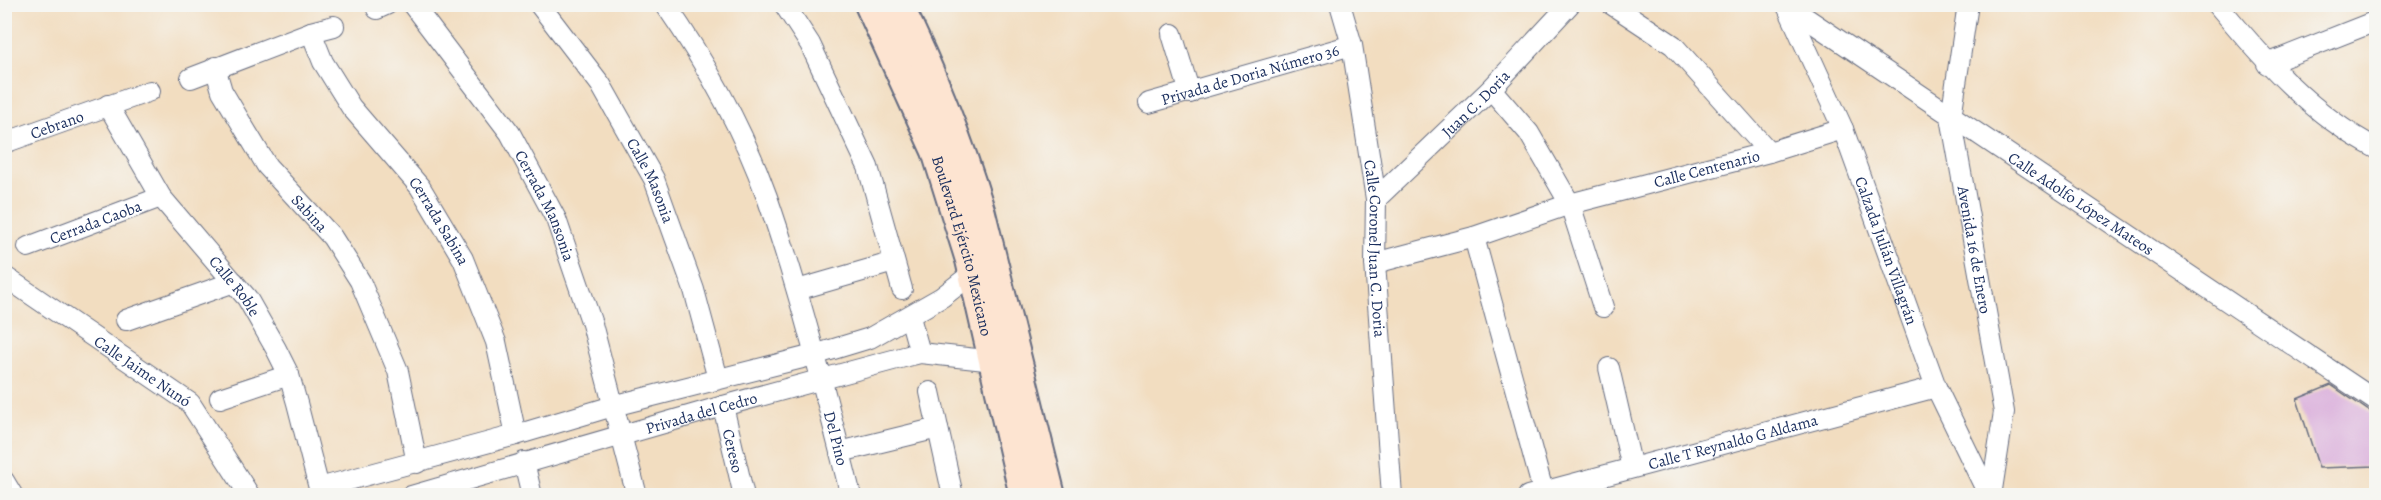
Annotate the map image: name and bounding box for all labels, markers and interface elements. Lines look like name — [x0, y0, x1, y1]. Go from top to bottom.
street label: Privada de Doria Número 36 — [1159, 39, 1342, 111]
street label: Juan C. Doria — [1437, 65, 1516, 143]
street label: Cebrano — [27, 106, 87, 145]
street label: Calle Masonia — [621, 134, 679, 227]
street label: Calle Centenario — [1651, 145, 1762, 194]
street label: Cerrada Mansonia — [509, 147, 580, 265]
street label: Calle Adolfo López Mateos — [2004, 147, 2158, 261]
street label: Boulevard Ejército Mexicano — [926, 153, 997, 338]
street label: Calle Coronel Juan C. Doria — [1358, 158, 1390, 339]
street label: Cerrada Sabina — [404, 172, 474, 269]
street label: Calzada Julián Villagrán — [1849, 174, 1923, 328]
street label: Avenida 16 de Enero — [1951, 183, 1996, 315]
street label: Sabina — [286, 190, 333, 238]
street label: Cerrada Caoba — [47, 195, 145, 250]
street label: Calle Roble — [204, 251, 265, 321]
street label: Calle Jaime Nunó — [89, 331, 195, 413]
street label: Privada del Cedro — [643, 387, 760, 440]
street label: Del Pino — [818, 409, 853, 468]
street label: Calle T Reynaldo G Aldama — [1646, 409, 1821, 475]
street label: Cereso — [717, 427, 748, 475]

